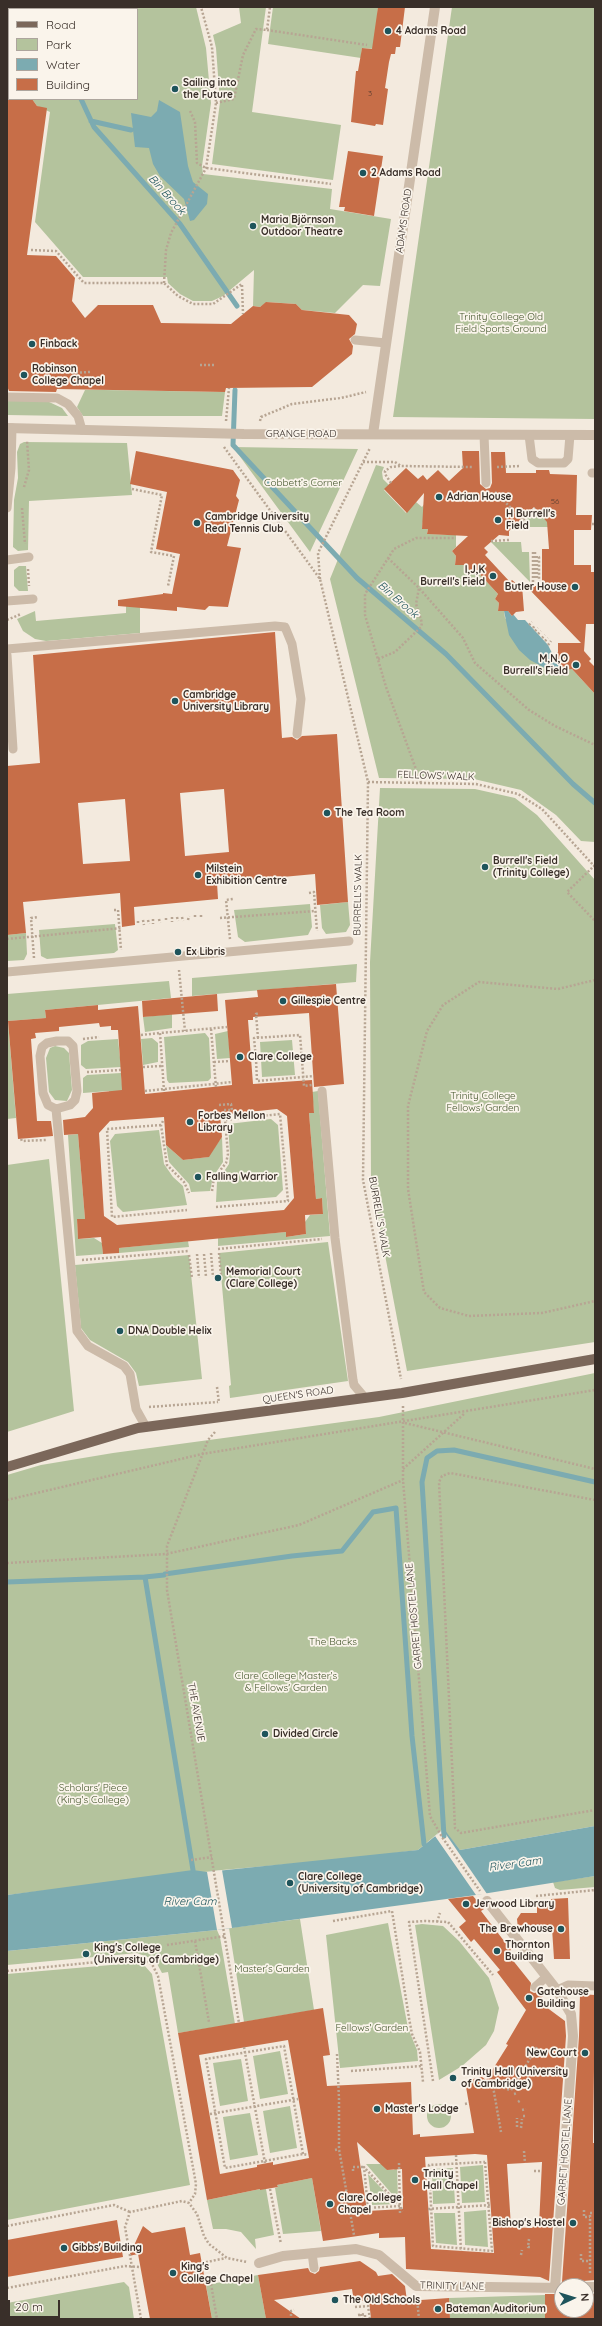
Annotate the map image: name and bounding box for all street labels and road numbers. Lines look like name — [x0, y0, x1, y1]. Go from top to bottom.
street label: ADAMS ROAD — [394, 188, 414, 254]
street label: GRANGE ROAD — [266, 428, 336, 440]
street label: FELLOWS' WALK — [397, 769, 475, 783]
street label: BURRELL'S WALK — [351, 854, 365, 936]
street label: BURRELL'S WALK — [366, 1176, 392, 1258]
street label: QUEEN'S ROAD — [262, 1384, 334, 1406]
street label: GARRET HOSTEL LANE — [403, 1563, 425, 1669]
street label: THE AVENUE — [185, 1682, 207, 1742]
street label: GARRET HOSTEL LANE — [555, 2099, 575, 2205]
street label: TRINITY LANE — [420, 2279, 484, 2293]

